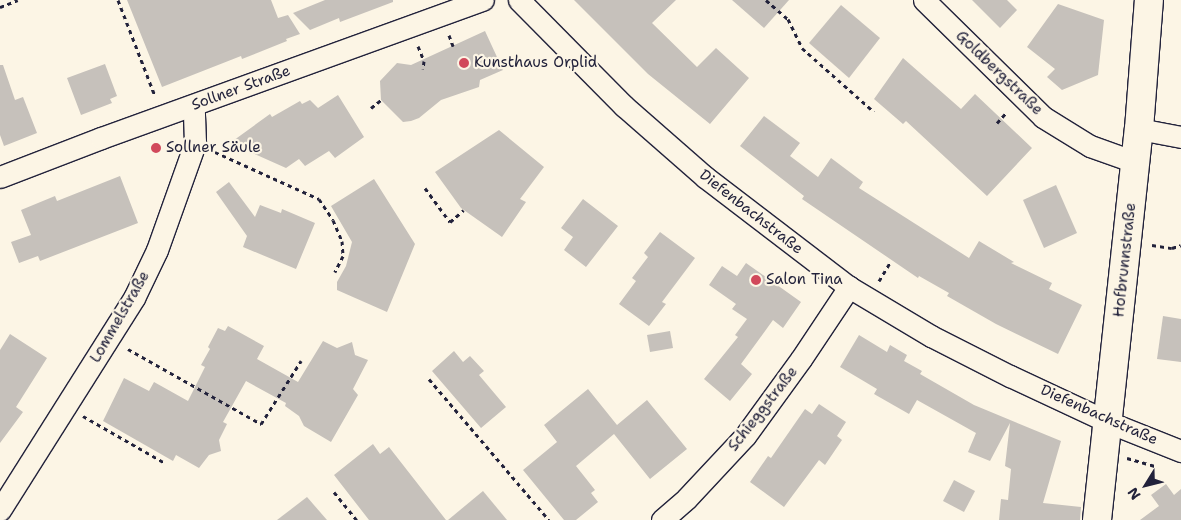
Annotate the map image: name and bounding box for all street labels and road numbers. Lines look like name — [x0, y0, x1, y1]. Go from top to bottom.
street label: Goldbergstraße — [952, 27, 1046, 119]
street label: Sollner Straße — [189, 62, 293, 114]
street label: Diefenbachstraße — [696, 166, 806, 258]
street label: Hofbrunnstraße — [1110, 202, 1140, 318]
street label: Lommelstraße — [86, 268, 154, 366]
street label: Schieggstraße — [724, 363, 802, 455]
street label: Diefenbachstraße — [1038, 381, 1160, 449]

